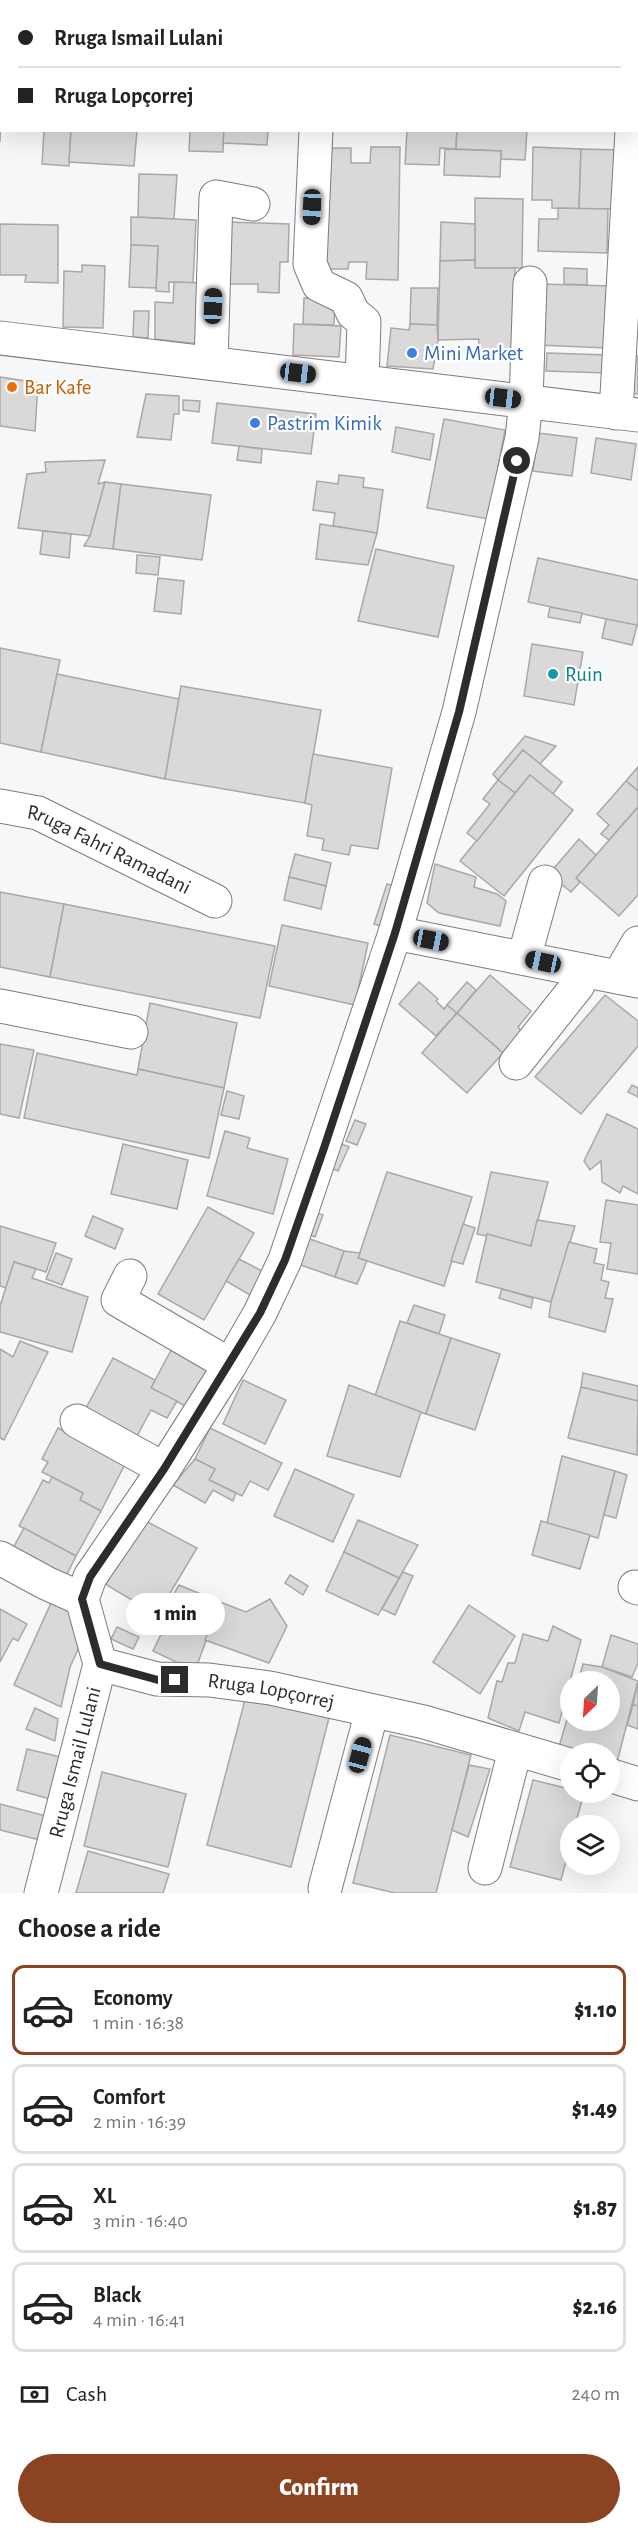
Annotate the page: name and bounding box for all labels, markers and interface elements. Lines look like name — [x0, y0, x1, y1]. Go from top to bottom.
text: Rruga Ismail Lulani — [54, 27, 223, 49]
text: Rruga Lopçorrej — [54, 85, 193, 107]
car — [302, 189, 322, 225]
car — [203, 288, 223, 324]
place label: Mini Market — [424, 343, 524, 364]
marker: Mini Market — [405, 346, 419, 360]
car — [279, 362, 317, 384]
place label: Bar Kafe — [24, 377, 91, 398]
marker: Bar Kafe — [5, 380, 19, 394]
car — [484, 387, 522, 409]
place label: Pastrim Kimik — [267, 413, 382, 434]
marker: Pastrim Kimik — [248, 416, 262, 430]
route start — [503, 447, 530, 474]
place label: Ruin — [565, 664, 603, 685]
marker: Ruin — [546, 667, 560, 681]
street label: Rruga Fahri Ramadani — [26, 801, 194, 898]
car — [412, 928, 450, 952]
car — [524, 949, 562, 975]
callout: 1 min — [126, 1593, 225, 1635]
text: 1 min — [154, 1604, 197, 1624]
route end — [161, 1666, 188, 1693]
street label: Rruga Lopçorrej — [206, 1670, 336, 1713]
north arrow — [560, 1671, 620, 1731]
map controls — [560, 1671, 620, 1875]
street label: Rruga Ismail Lulani — [46, 1685, 105, 1840]
car — [347, 1735, 373, 1775]
button: locate — [560, 1743, 620, 1803]
button: layers — [560, 1815, 620, 1875]
text: Choose a ride — [18, 1915, 161, 1942]
icon: car — [21, 1983, 75, 2037]
text: Economy — [93, 1987, 173, 2009]
text: $1.10 — [574, 1999, 617, 2021]
text: 1 min · 16:38 — [93, 2013, 184, 2033]
icon: car — [21, 2082, 75, 2136]
text: Comfort — [93, 2086, 165, 2108]
text: $1.49 — [572, 2098, 617, 2120]
text: 2 min · 16:39 — [93, 2112, 186, 2132]
icon: car — [21, 2181, 75, 2235]
text: XL — [93, 2185, 116, 2207]
text: $1.87 — [573, 2197, 617, 2219]
text: 3 min · 16:40 — [93, 2211, 188, 2231]
icon: car — [21, 2280, 75, 2334]
text: Black — [93, 2284, 141, 2306]
text: $2.16 — [573, 2296, 617, 2318]
text: 4 min · 16:41 — [93, 2310, 186, 2330]
icon: cash — [18, 2378, 51, 2411]
text: Cash — [66, 2383, 107, 2405]
text: 240 m — [571, 2384, 620, 2404]
button: Confirm — [18, 2454, 620, 2523]

